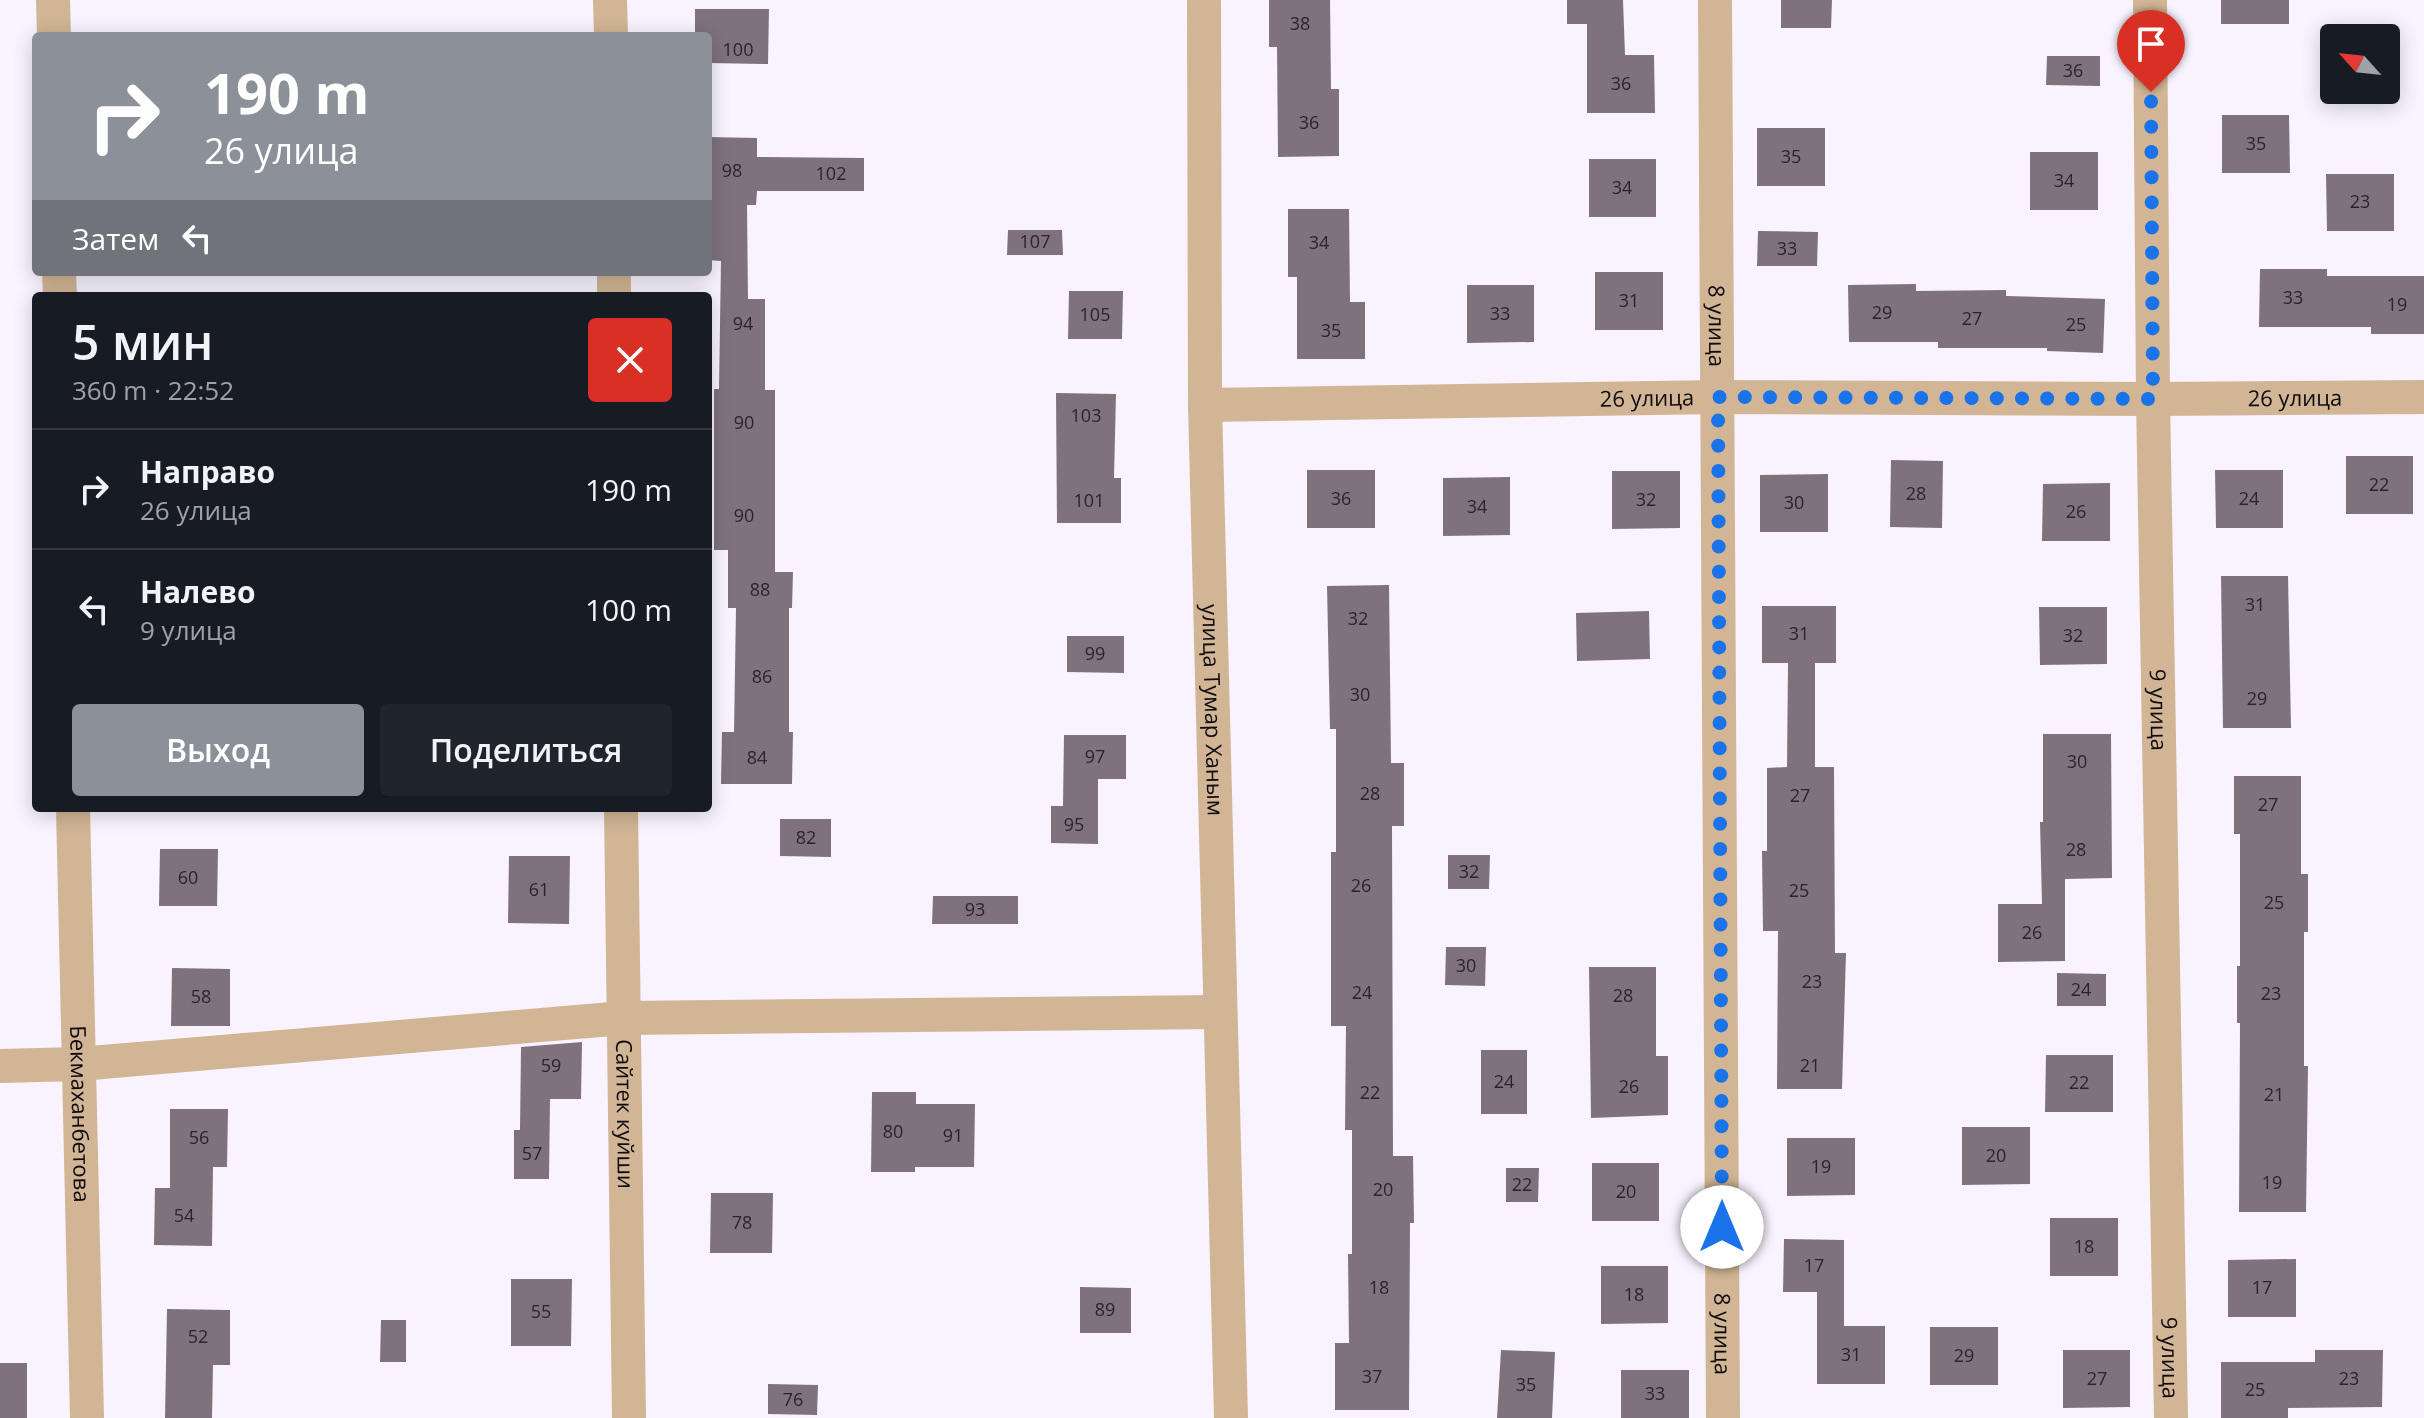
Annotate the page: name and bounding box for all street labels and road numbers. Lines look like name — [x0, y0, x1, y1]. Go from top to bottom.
street label: 8 улица — [1703, 285, 1733, 367]
street label: 26 улица — [1599, 381, 1694, 413]
street label: 26 улица — [2248, 382, 2342, 412]
street label: улица Тумар Ханым — [1196, 604, 1232, 816]
street label: 9 улица — [2144, 669, 2175, 751]
street label: Бекмаханбетова — [64, 1025, 98, 1203]
street label: Сайтек куйши — [610, 1039, 642, 1189]
street label: 8 улица — [1708, 1293, 1739, 1375]
street label: 9 улица — [2155, 1317, 2187, 1399]

